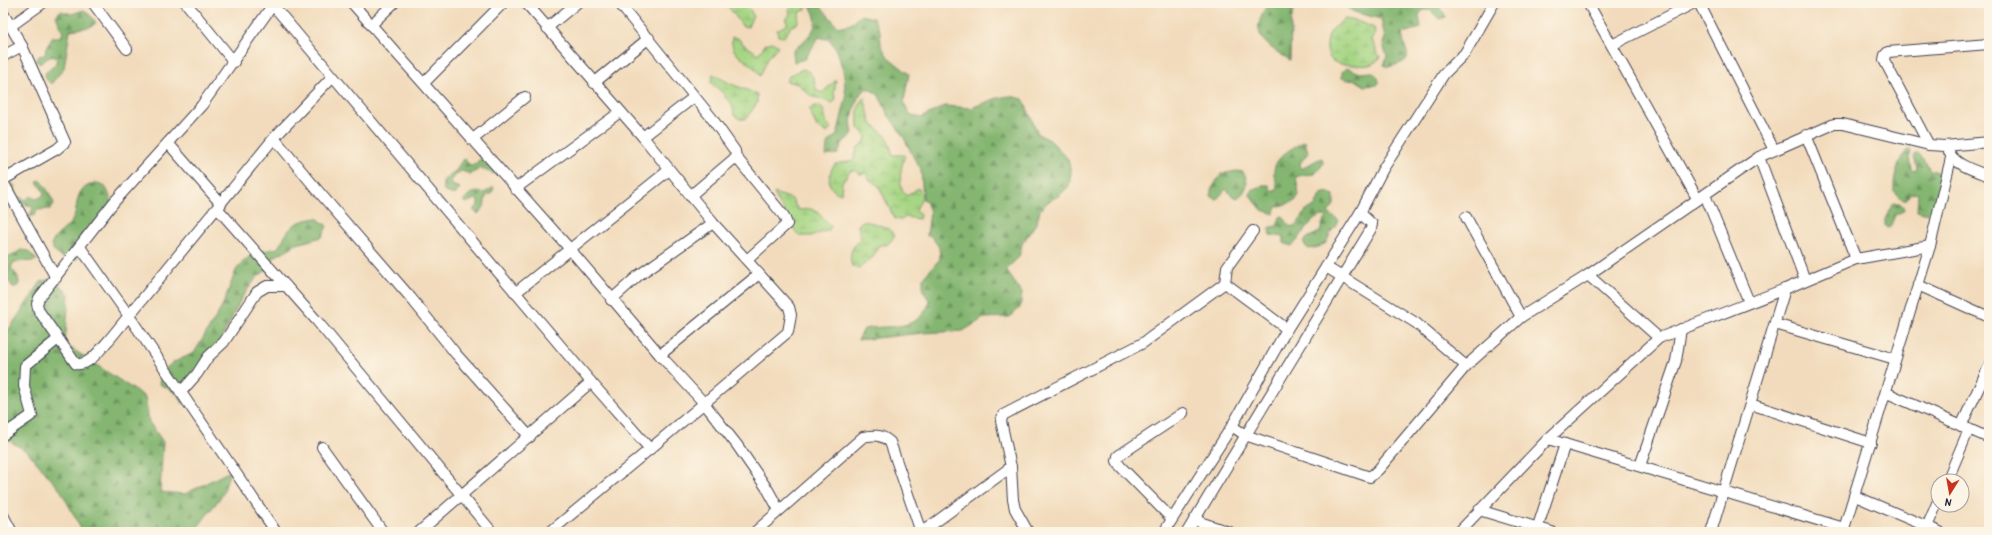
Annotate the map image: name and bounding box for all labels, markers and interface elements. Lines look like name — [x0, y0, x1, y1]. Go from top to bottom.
north arrow — [1930, 473, 1970, 513]
text: N — [1944, 495, 1952, 510]

